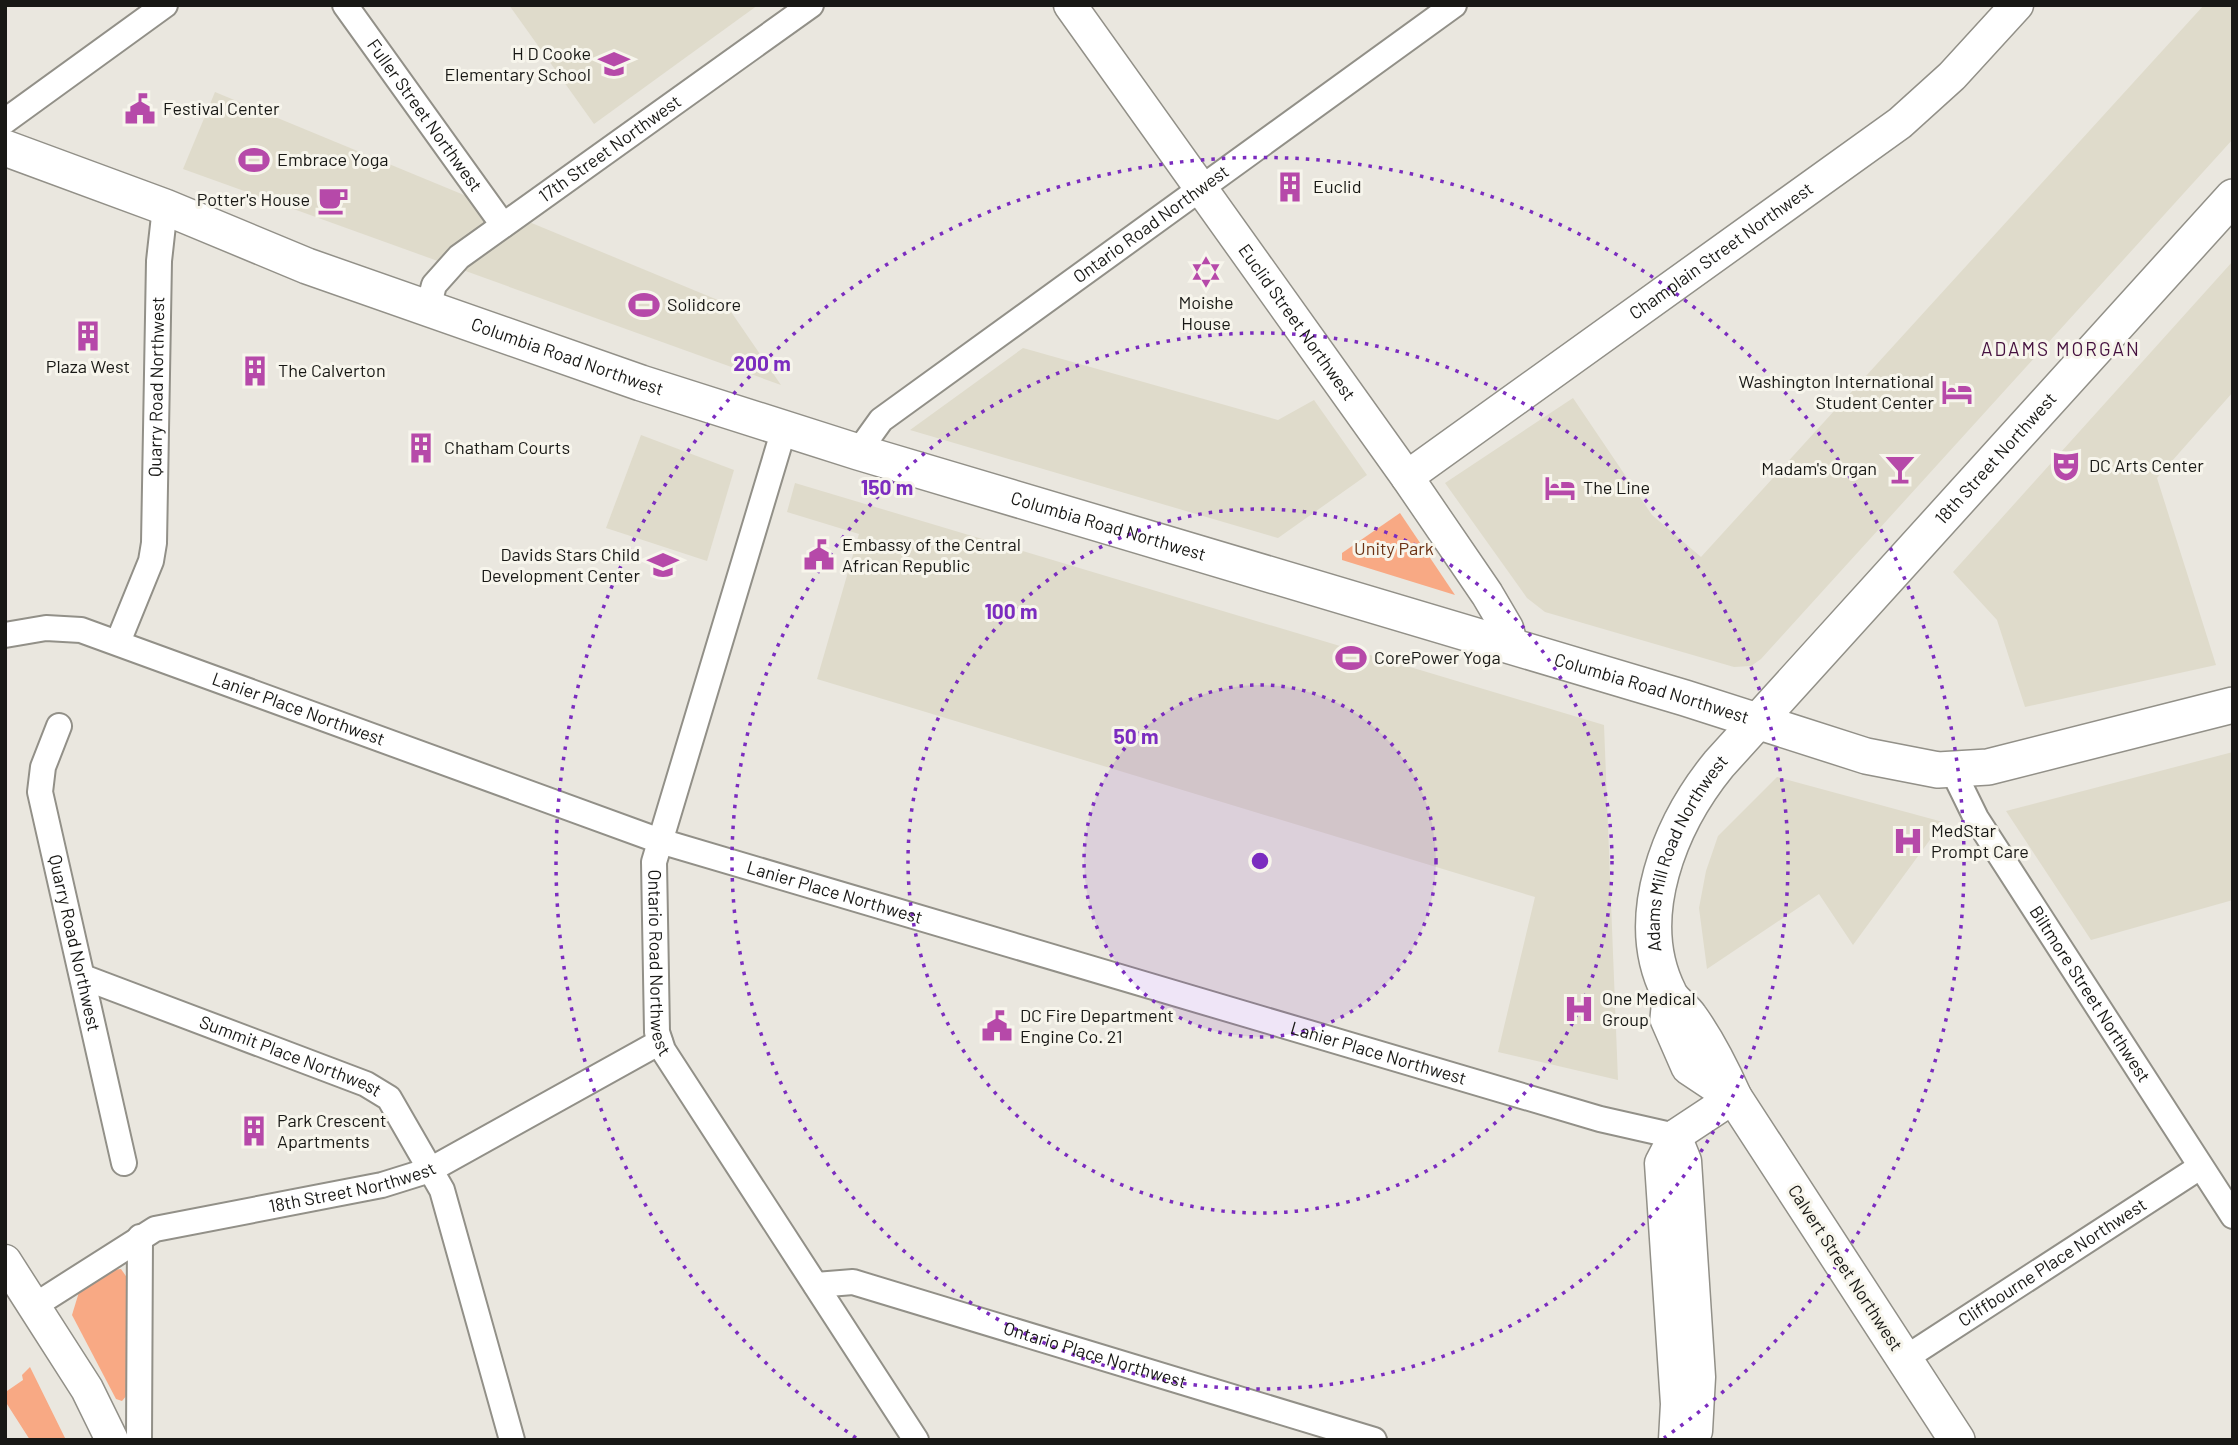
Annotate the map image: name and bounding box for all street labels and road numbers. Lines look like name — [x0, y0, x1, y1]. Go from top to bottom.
street label: Fuller Street Northwest — [363, 34, 487, 196]
street label: 17th Street Northwest — [534, 90, 685, 206]
street label: Ontario Road Northwest — [1068, 160, 1233, 287]
street label: Champlain Street Northwest — [1625, 177, 1817, 324]
street label: Euclid Street Northwest — [1234, 239, 1361, 404]
street label: Quarry Road Northwest — [143, 296, 168, 477]
street label: Columbia Road Northwest — [468, 312, 667, 399]
street label: 18th Street Northwest — [1930, 387, 2061, 528]
street label: Columbia Road Northwest — [1008, 486, 1209, 565]
street label: Columbia Road Northwest — [1552, 648, 1752, 728]
street label: Lanier Place Northwest — [209, 667, 388, 750]
street label: Adams Mill Road Northwest — [1642, 750, 1732, 953]
street label: Quarry Road Northwest — [45, 852, 106, 1033]
street label: Lanier Place Northwest — [744, 855, 925, 928]
street label: Ontario Road Northwest — [644, 869, 676, 1060]
street label: Biltmore Street Northwest — [2025, 901, 2156, 1086]
street label: Summit Place Northwest — [197, 1010, 386, 1101]
street label: Lanier Place Northwest — [1288, 1016, 1469, 1089]
street label: 18th Street Northwest — [267, 1157, 440, 1217]
street label: Calvert Street Northwest — [1784, 1180, 1908, 1355]
street label: Cliffbourne Place Northwest — [1954, 1193, 2150, 1331]
street label: Ontario Place Northwest — [1001, 1316, 1189, 1393]

